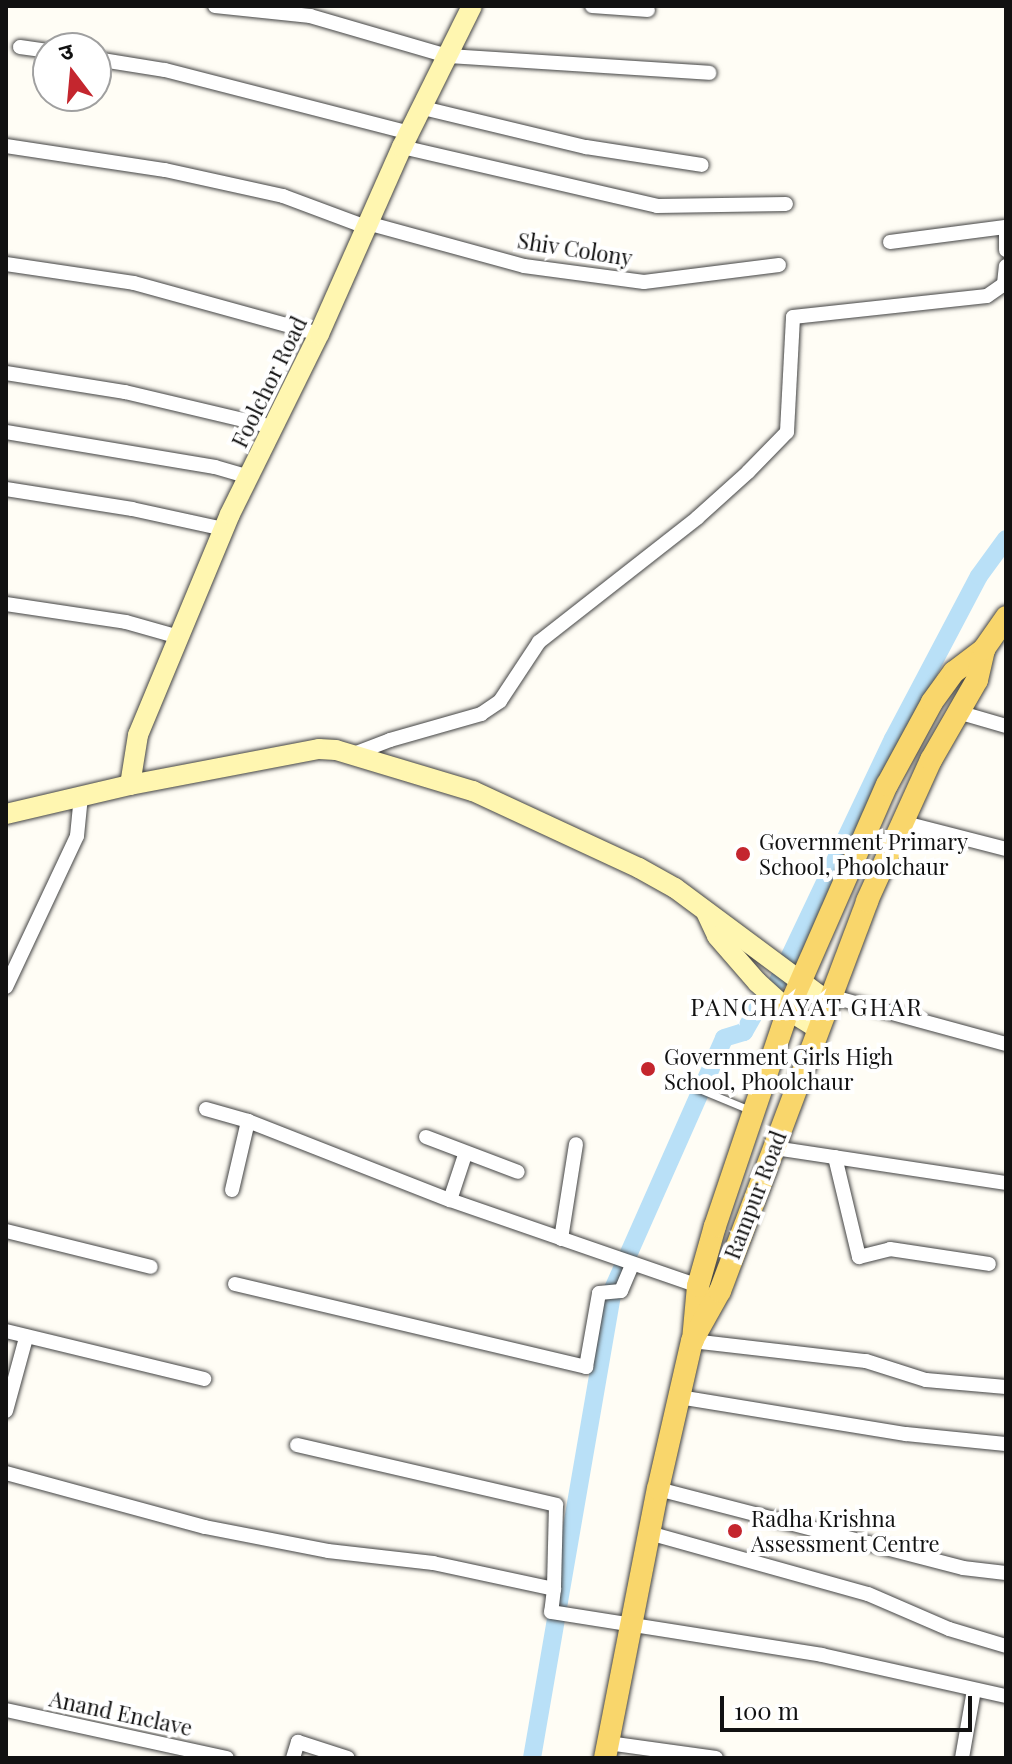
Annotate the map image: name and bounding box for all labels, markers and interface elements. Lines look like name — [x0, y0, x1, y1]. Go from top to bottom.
north arrow — [32, 32, 112, 112]
text: उ — [56, 35, 76, 67]
street label: Shiv Colony — [515, 227, 635, 271]
street label: Foolchor Road — [226, 312, 312, 452]
place label: Government Primary School, Phoolchaur — [759, 828, 969, 880]
marker: Government Primary School, Phoolchaur — [734, 845, 752, 863]
district label: PANCHAYAT GHAR — [690, 993, 924, 1021]
place label: Government Girls High School, Phoolchaur — [664, 1043, 894, 1094]
marker: Government Girls High School, Phoolchaur — [639, 1060, 657, 1078]
street label: Rampur Road — [718, 1127, 792, 1263]
place label: Radha Krishna Assessment Centre — [751, 1505, 940, 1556]
marker: Radha Krishna Assessment Centre — [726, 1522, 744, 1540]
scale bar — [724, 1680, 976, 1730]
street label: Anand Enclave — [47, 1685, 195, 1741]
text: 100 m — [734, 1694, 799, 1726]

